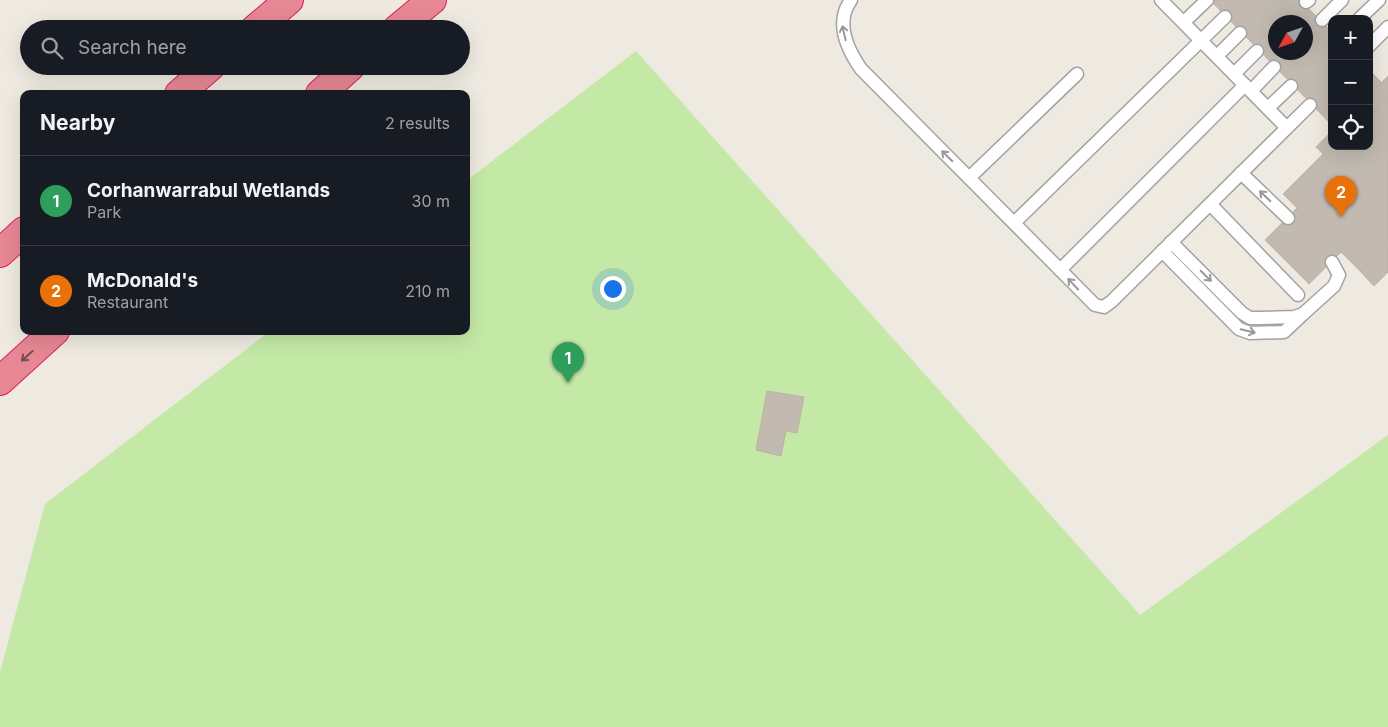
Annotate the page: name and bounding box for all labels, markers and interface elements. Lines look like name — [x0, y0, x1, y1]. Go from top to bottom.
north arrow — [1268, 15, 1313, 60]
map controls — [1328, 15, 1373, 150]
button: + — [1328, 15, 1373, 60]
search box — [20, 20, 470, 75]
one-way arrow — [839, 26, 849, 42]
icon: search — [38, 34, 66, 62]
text: Search here — [78, 36, 187, 59]
button: − — [1328, 60, 1373, 105]
button: locate — [1328, 105, 1373, 150]
text: Nearby — [40, 110, 115, 135]
text: 2 results — [385, 113, 450, 133]
one-way arrow — [940, 150, 953, 162]
pin: 2 — [1325, 176, 1357, 217]
text: Corhanwarrabul Wetlands — [87, 179, 330, 202]
one-way arrow — [1259, 190, 1271, 202]
text: 1 — [53, 191, 59, 211]
text: 30 m — [412, 191, 450, 211]
text: Park — [87, 202, 121, 222]
text: McDonald's — [87, 269, 198, 292]
one-way arrow — [1200, 270, 1212, 283]
your location — [600, 276, 626, 302]
one-way arrow — [1067, 278, 1079, 290]
text: 2 — [51, 281, 61, 301]
text: 210 m — [405, 281, 450, 301]
text: Restaurant — [87, 292, 168, 312]
one-way arrow — [1240, 327, 1256, 336]
pin: 1 — [552, 342, 584, 383]
one-way arrow — [21, 350, 34, 362]

